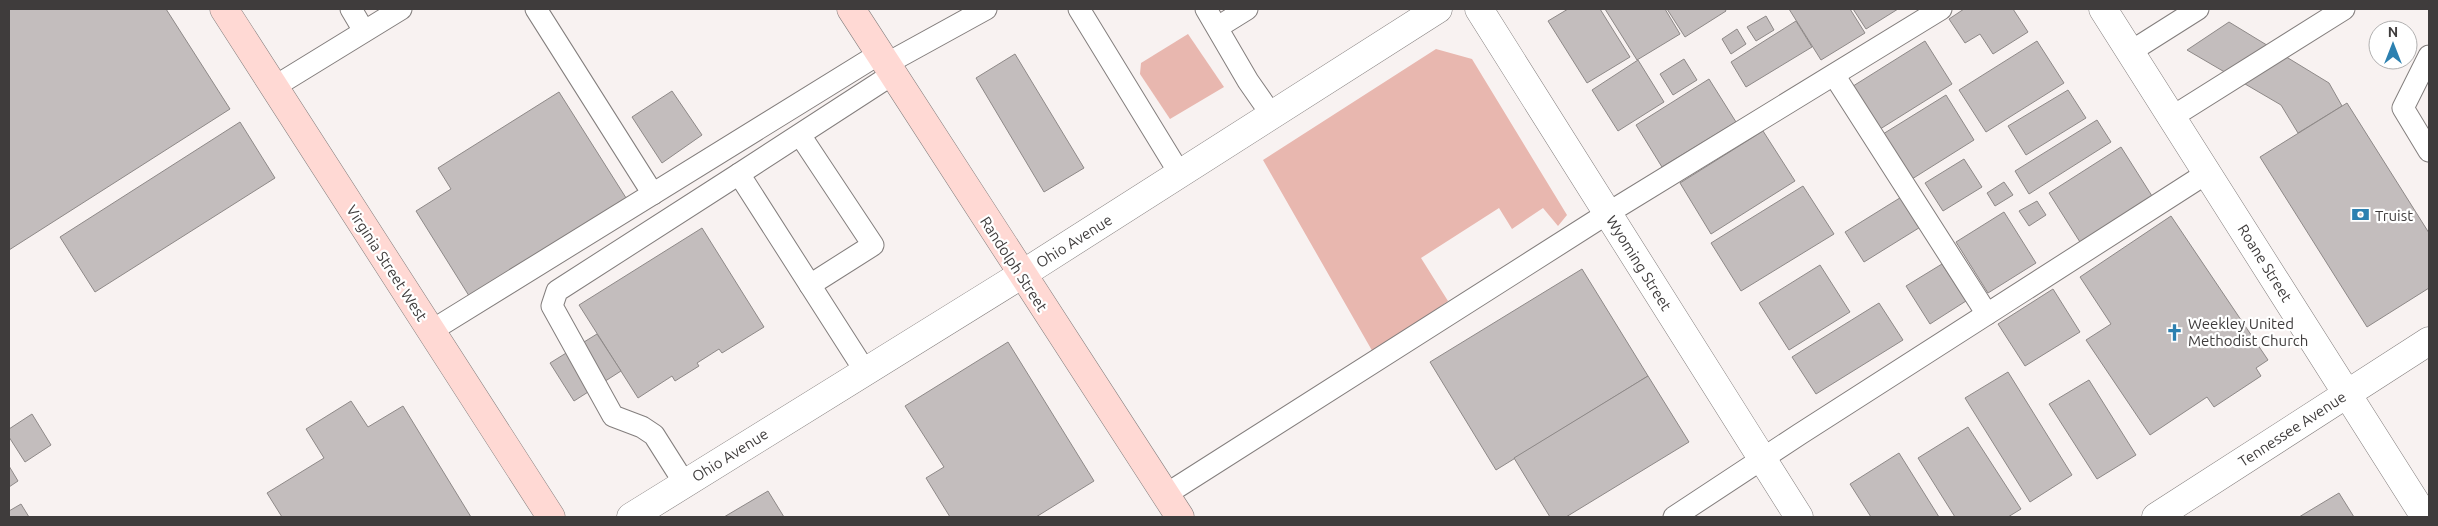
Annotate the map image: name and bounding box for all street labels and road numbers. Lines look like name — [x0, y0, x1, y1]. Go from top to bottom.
street label: Virginia Street West — [343, 202, 431, 324]
street label: Ohio Avenue — [1033, 211, 1115, 271]
street label: Wyoming Street — [1603, 212, 1675, 314]
street label: Randolph Street — [977, 213, 1051, 315]
street label: Roane Street — [2234, 221, 2296, 305]
street label: Tennessee Avenue — [2235, 388, 2349, 470]
street label: Ohio Avenue — [689, 425, 771, 485]

